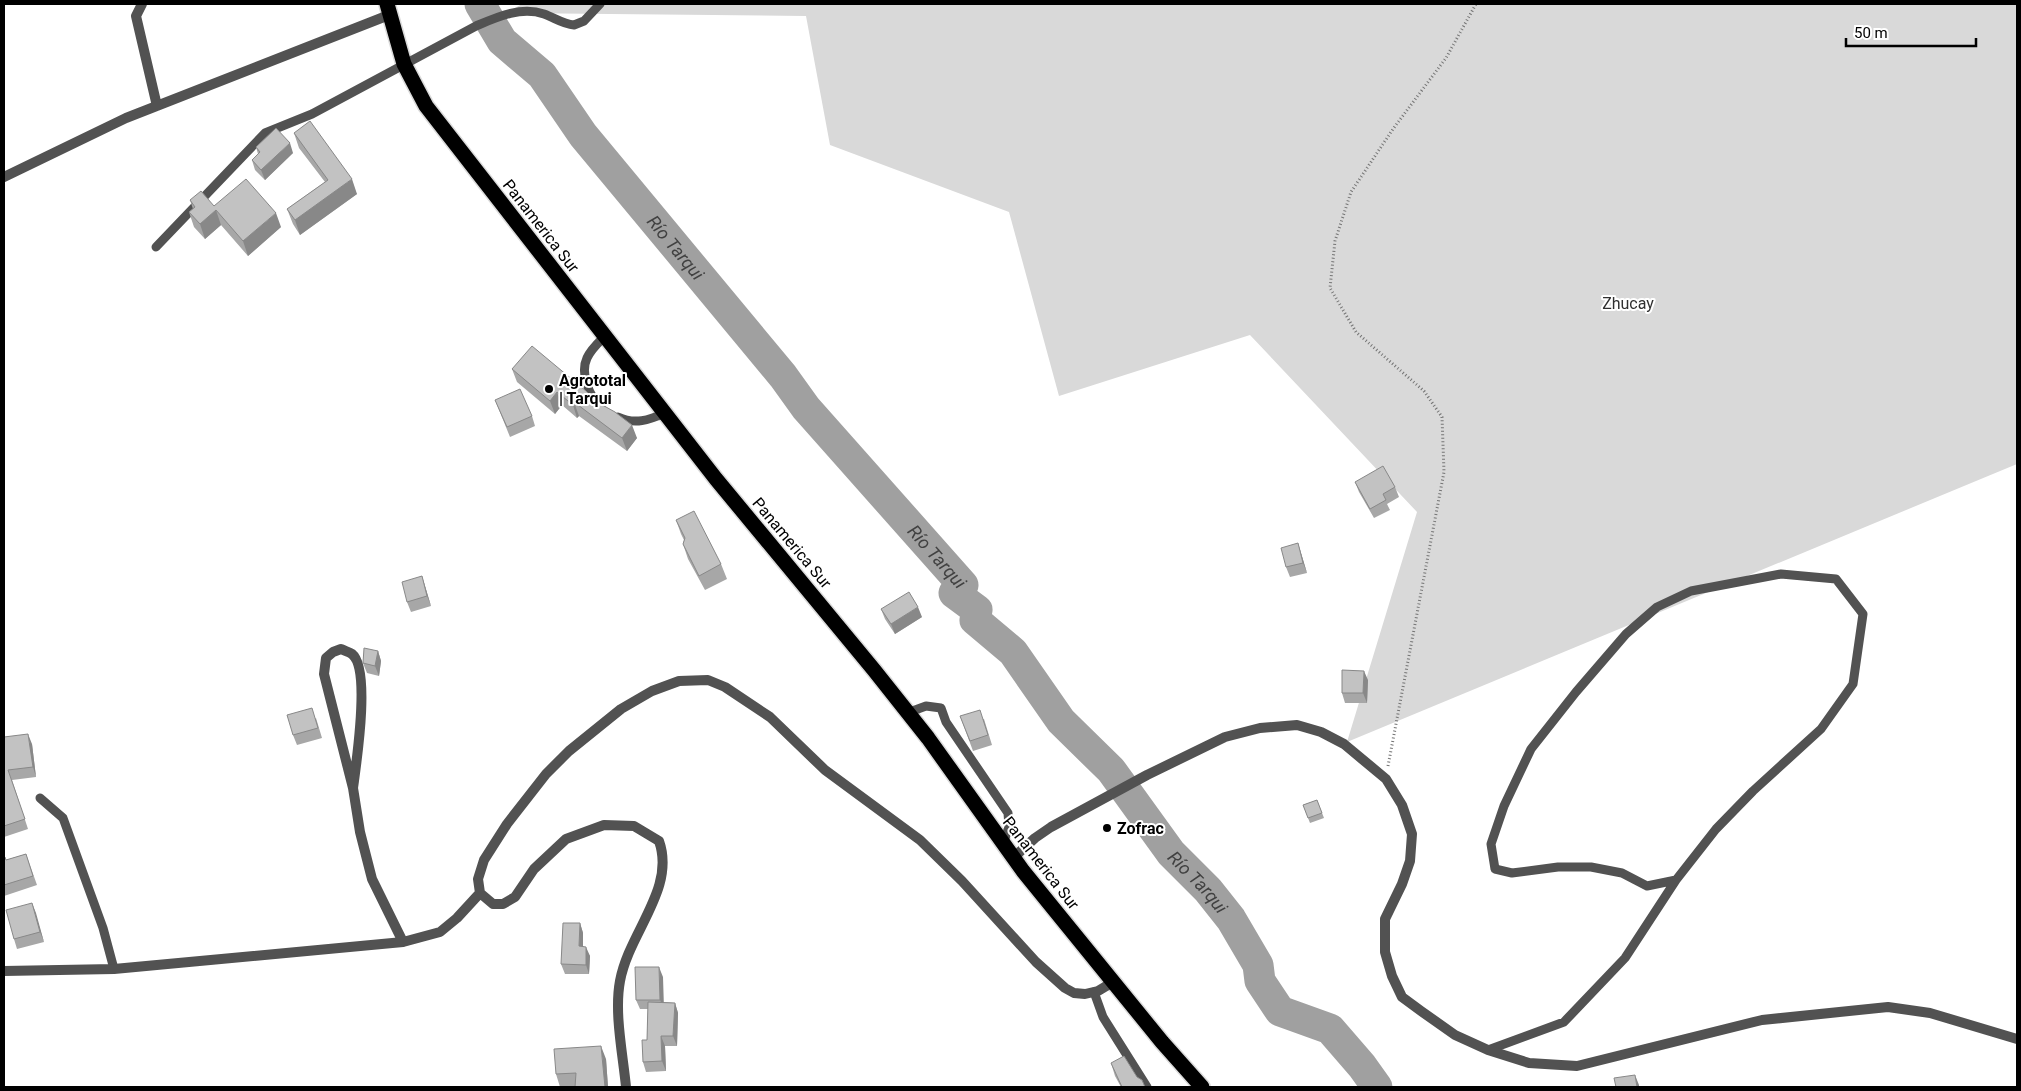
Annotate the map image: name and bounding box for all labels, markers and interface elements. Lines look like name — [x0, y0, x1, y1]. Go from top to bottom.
scale bar — [1846, 15, 1976, 47]
text: 50 m — [1854, 24, 1888, 42]
street label: Panamerica Sur — [499, 176, 584, 277]
water label: Río Tarqui — [643, 211, 709, 284]
park label: Zhucay — [1602, 294, 1654, 313]
place label: Agrototal | Tarqui — [559, 371, 626, 408]
marker: Agrototal | Tarqui — [543, 383, 555, 395]
street label: Panamerica Sur — [748, 494, 836, 593]
water label: Río Tarqui — [904, 520, 972, 593]
street label: Panamerica Sur — [999, 813, 1084, 914]
place label: Zofrac — [1117, 819, 1164, 838]
marker: Zofrac — [1101, 822, 1113, 834]
water label: Río Tarqui — [1164, 846, 1233, 918]

